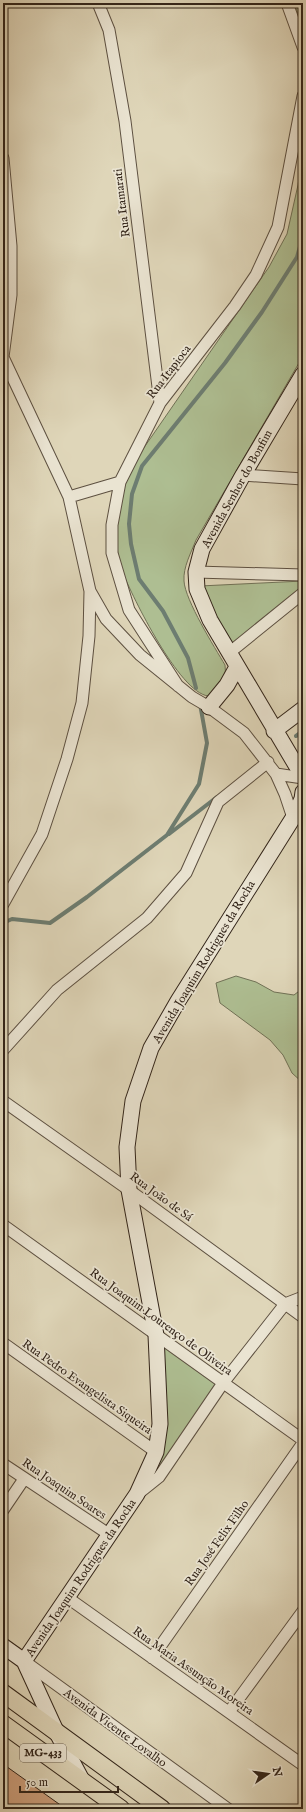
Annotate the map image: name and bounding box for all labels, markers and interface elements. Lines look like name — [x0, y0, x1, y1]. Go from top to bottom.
street label: Rua Itamarati — [110, 168, 134, 238]
street label: Rua Itapioca — [144, 341, 195, 403]
street label: Avenida Senhor do Bonfim — [198, 427, 276, 552]
street label: Avenida Joaquim Rodrigues da Rocha — [149, 877, 260, 1047]
street label: Rua João de Sá — [126, 1169, 196, 1226]
street label: Rua Joaquim Lourenço de Oliveira — [86, 1265, 236, 1380]
street label: Rua Pedro Evangelista Siqueira — [19, 1336, 155, 1439]
street label: Rua Joaquim Soares — [18, 1455, 109, 1524]
street label: Avenida Joaquim Rodrigues da Rocha — [22, 1496, 141, 1661]
street label: Rua José Felix Filho — [182, 1497, 253, 1589]
street label: Rua Maria Assunção Moreira — [130, 1624, 257, 1719]
street label: Avenida Vicente Lovalho — [60, 1685, 170, 1771]
road number: MG-433 — [20, 1744, 66, 1762]
north arrow — [248, 1754, 288, 1794]
text: N — [269, 1765, 285, 1779]
scale bar — [20, 1768, 118, 1794]
text: 50 m — [26, 1775, 48, 1790]

